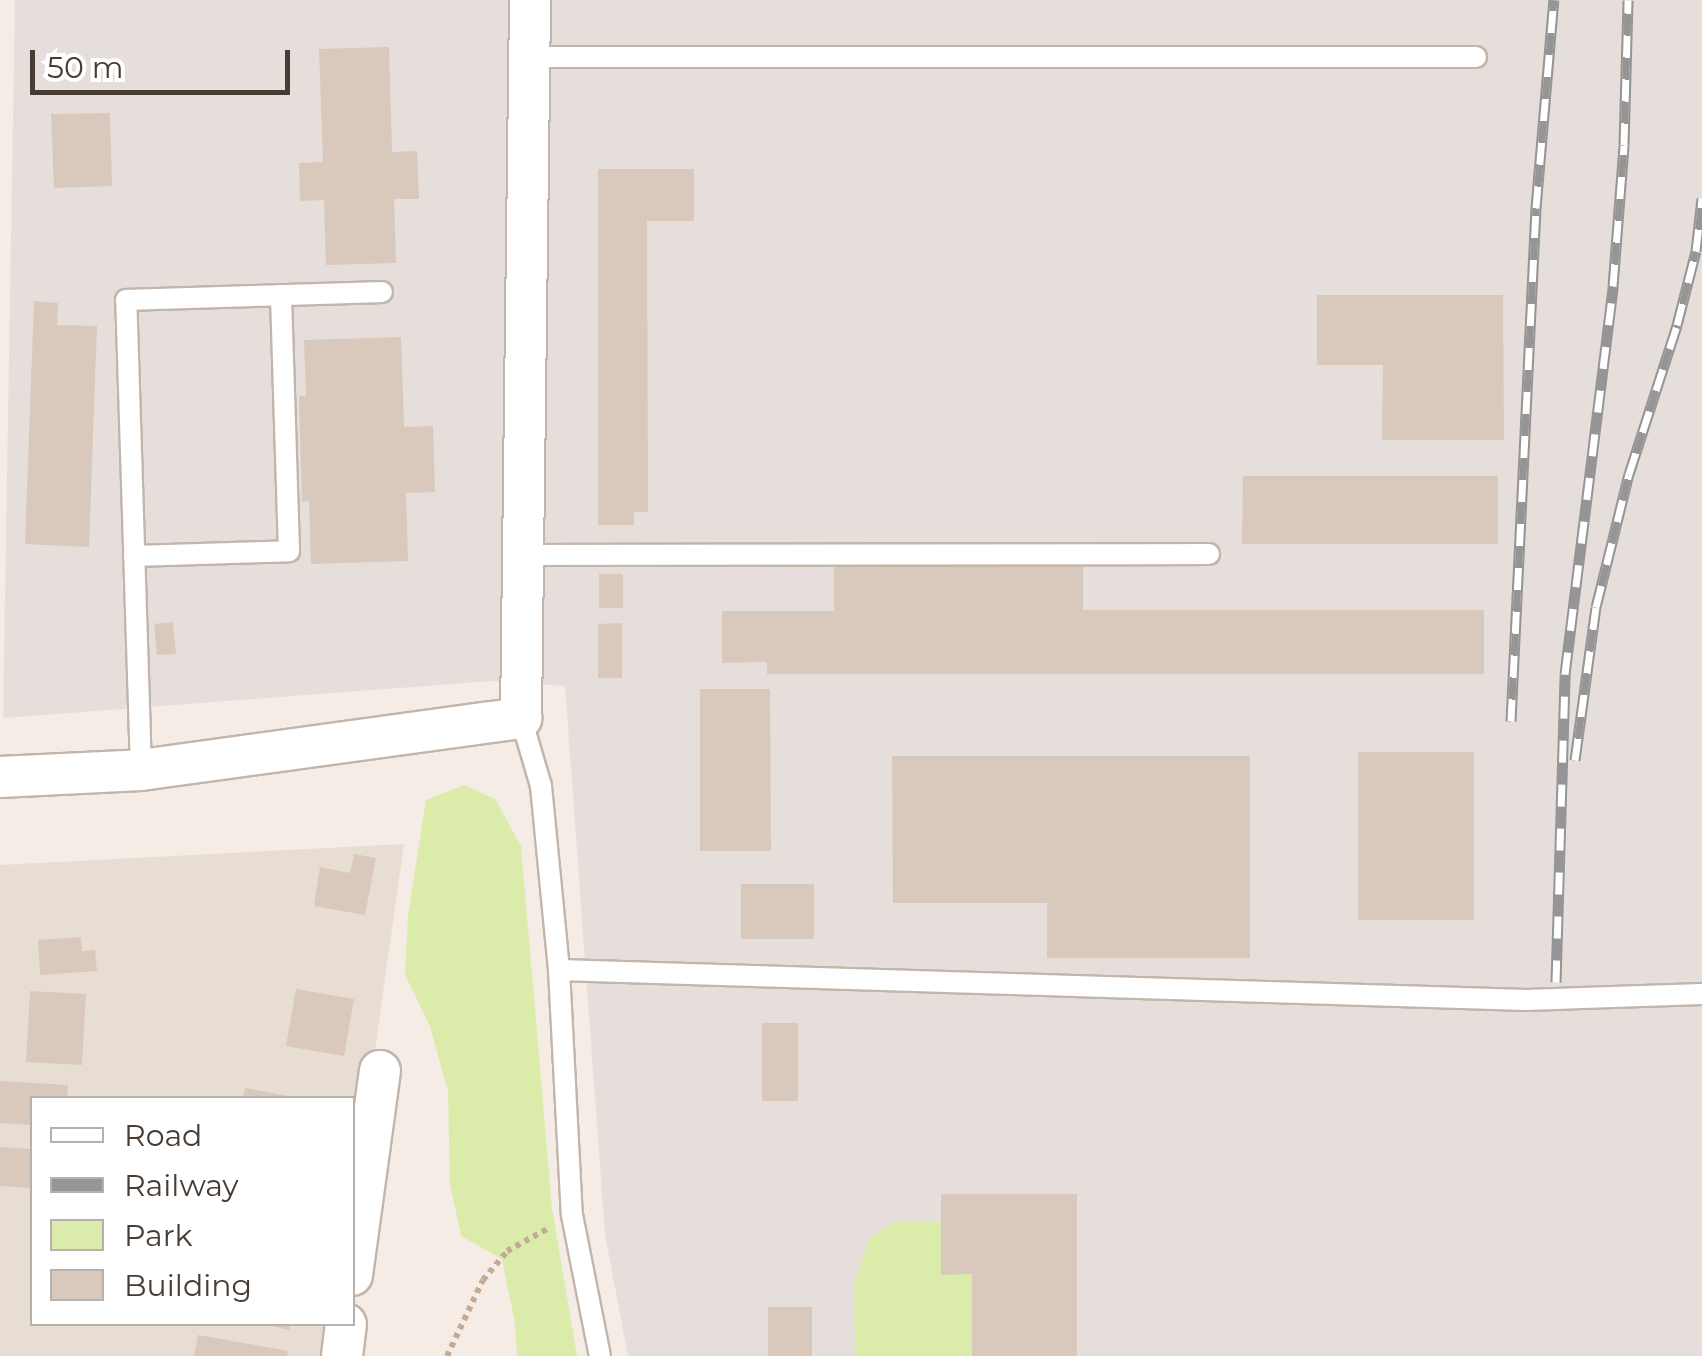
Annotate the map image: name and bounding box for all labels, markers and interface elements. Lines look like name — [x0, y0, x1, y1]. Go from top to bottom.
scale bar — [35, 30, 295, 92]
text: 50 m — [47, 49, 124, 86]
legend — [30, 1096, 355, 1326]
text: Road — [124, 1117, 202, 1154]
text: Railway — [124, 1167, 239, 1204]
text: Park — [124, 1217, 193, 1254]
text: Building — [124, 1267, 252, 1304]

